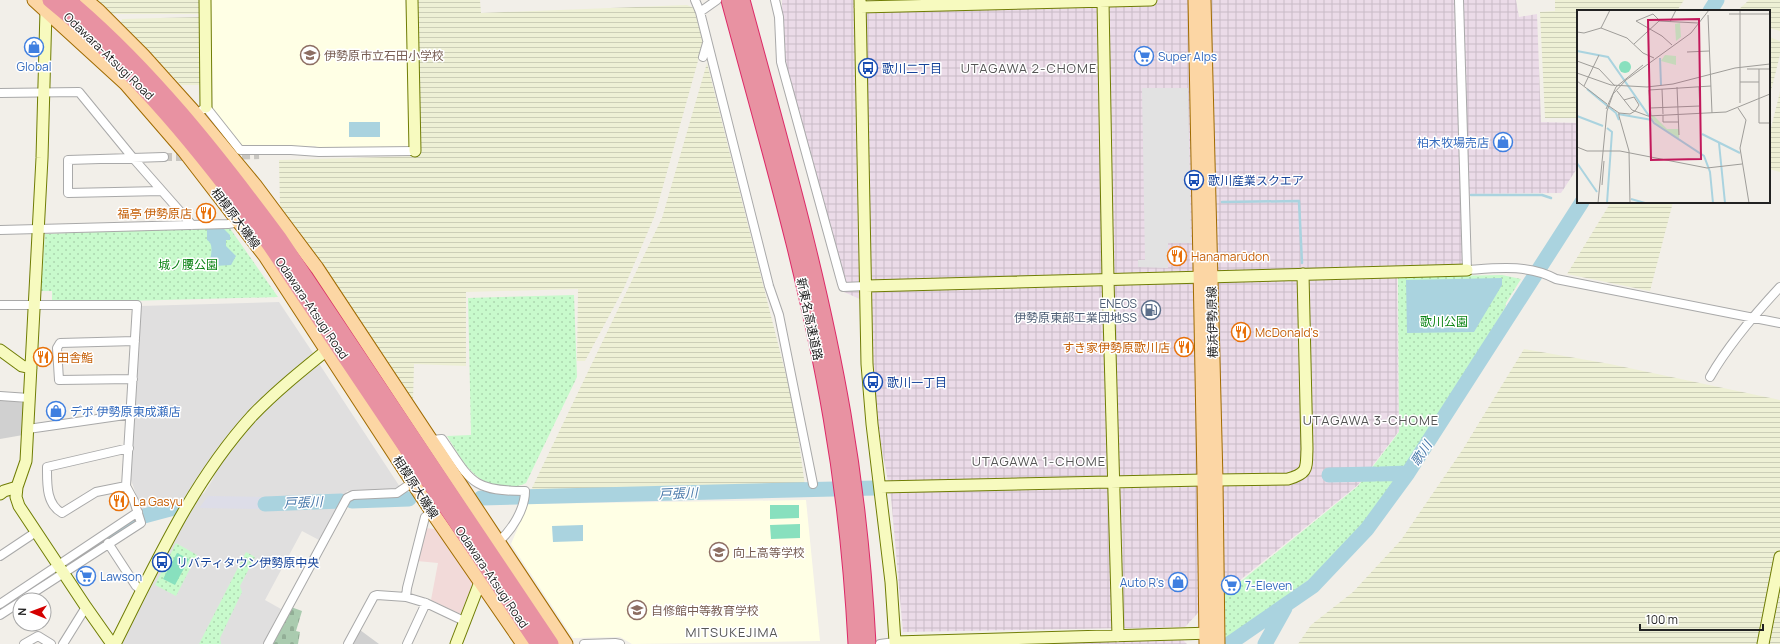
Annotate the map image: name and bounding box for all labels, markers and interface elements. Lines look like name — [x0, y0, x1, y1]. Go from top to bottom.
street label: Odawara-Atsugi Road — [60, 8, 158, 104]
inset map — [1577, 10, 1770, 203]
shop icon: Global — [23, 36, 45, 58]
school or university icon: 伊勢原市立石田小学校 — [299, 44, 321, 66]
supermarket icon: Super Alps — [1133, 45, 1155, 67]
place label: 伊勢原市立石田小学校 — [324, 47, 444, 64]
place label: Super Alps — [1158, 48, 1217, 65]
bus stop icon: 歌川二丁目 — [857, 57, 879, 79]
place label: Global — [17, 58, 51, 75]
district label: UTAGAWA 2-CHOME — [961, 59, 1097, 77]
place label: 歌川二丁目 — [882, 60, 942, 77]
shop icon: 柏木牧場売店 — [1492, 131, 1514, 153]
place label: 柏木牧場売店 — [1417, 134, 1489, 151]
bus stop icon: 歌川産業スクエア — [1183, 169, 1205, 191]
place label: 歌川産業スクエア — [1208, 172, 1304, 189]
street label: 相模原大磯線 — [208, 184, 264, 252]
restaurant icon: 福亭 伊勢原店 — [195, 202, 217, 224]
place label: 福亭 伊勢原店 — [118, 205, 192, 222]
restaurant icon: Hanamarūdon — [1166, 245, 1188, 267]
place label: Hanamarūdon — [1191, 248, 1269, 265]
street label: Odawara-Atsugi Road — [272, 254, 352, 362]
park label: 城ノ腰公園 — [158, 256, 218, 273]
street label: 新東名高速道路 — [793, 276, 827, 362]
street label: 横浜伊勢原線 — [1203, 286, 1221, 358]
place label: ENEOS 伊勢原東部工業団地SS — [1014, 295, 1137, 326]
fuel station icon: ENEOS 伊勢原東部工業団地SS — [1140, 299, 1162, 321]
park label: 歌川公園 — [1420, 313, 1468, 330]
restaurant icon: McDonald's — [1230, 321, 1252, 343]
place label: McDonald's — [1255, 324, 1319, 341]
restaurant icon: すき家伊勢原歌川店 — [1173, 336, 1195, 358]
place label: すき家伊勢原歌川店 — [1062, 339, 1170, 356]
restaurant icon: 田舎鮨 — [32, 346, 54, 368]
place label: 田舎鮨 — [57, 349, 93, 366]
bus stop icon: 歌川一丁目 — [862, 371, 884, 393]
place label: 歌川一丁目 — [887, 374, 947, 391]
shop icon: デポ 伊勢原東成瀬店 — [45, 400, 67, 422]
place label: デポ 伊勢原東成瀬店 — [70, 403, 180, 420]
district label: UTAGAWA 3-CHOME — [1303, 411, 1439, 429]
water label: 歌川 — [1406, 436, 1437, 469]
street label: 相模原大磯線 — [389, 452, 443, 522]
district label: UTAGAWA 1-CHOME — [972, 452, 1106, 470]
water label: 戸張川 — [658, 483, 700, 503]
restaurant icon: La Gasyu — [108, 490, 130, 512]
water label: 戸張川 — [283, 492, 325, 512]
place label: La Gasyu — [133, 493, 183, 510]
street label: Odawara-Atsugi Road — [452, 523, 532, 631]
school or university icon: 向上高等学校 — [708, 541, 730, 563]
place label: 向上高等学校 — [733, 544, 805, 561]
bus stop icon: リバティタウン伊勢原中央 — [151, 551, 173, 573]
place label: リバティタウン伊勢原中央 — [176, 554, 319, 571]
supermarket icon: Lawson — [75, 565, 97, 587]
place label: Lawson — [100, 568, 142, 585]
shop icon: Auto R's — [1167, 571, 1189, 593]
place label: Auto R's — [1120, 574, 1164, 591]
supermarket icon: 7-Eleven — [1220, 574, 1242, 596]
place label: 7-Eleven — [1245, 577, 1292, 594]
north arrow — [12, 592, 52, 632]
school or university icon: 自修館中等教育学校 — [626, 599, 648, 621]
place label: 自修館中等教育学校 — [651, 602, 759, 619]
scale bar — [1640, 606, 1763, 632]
text: N — [14, 608, 29, 616]
text: 100 m — [1646, 611, 1678, 628]
district label: MITSUKEJIMA — [685, 623, 779, 641]

